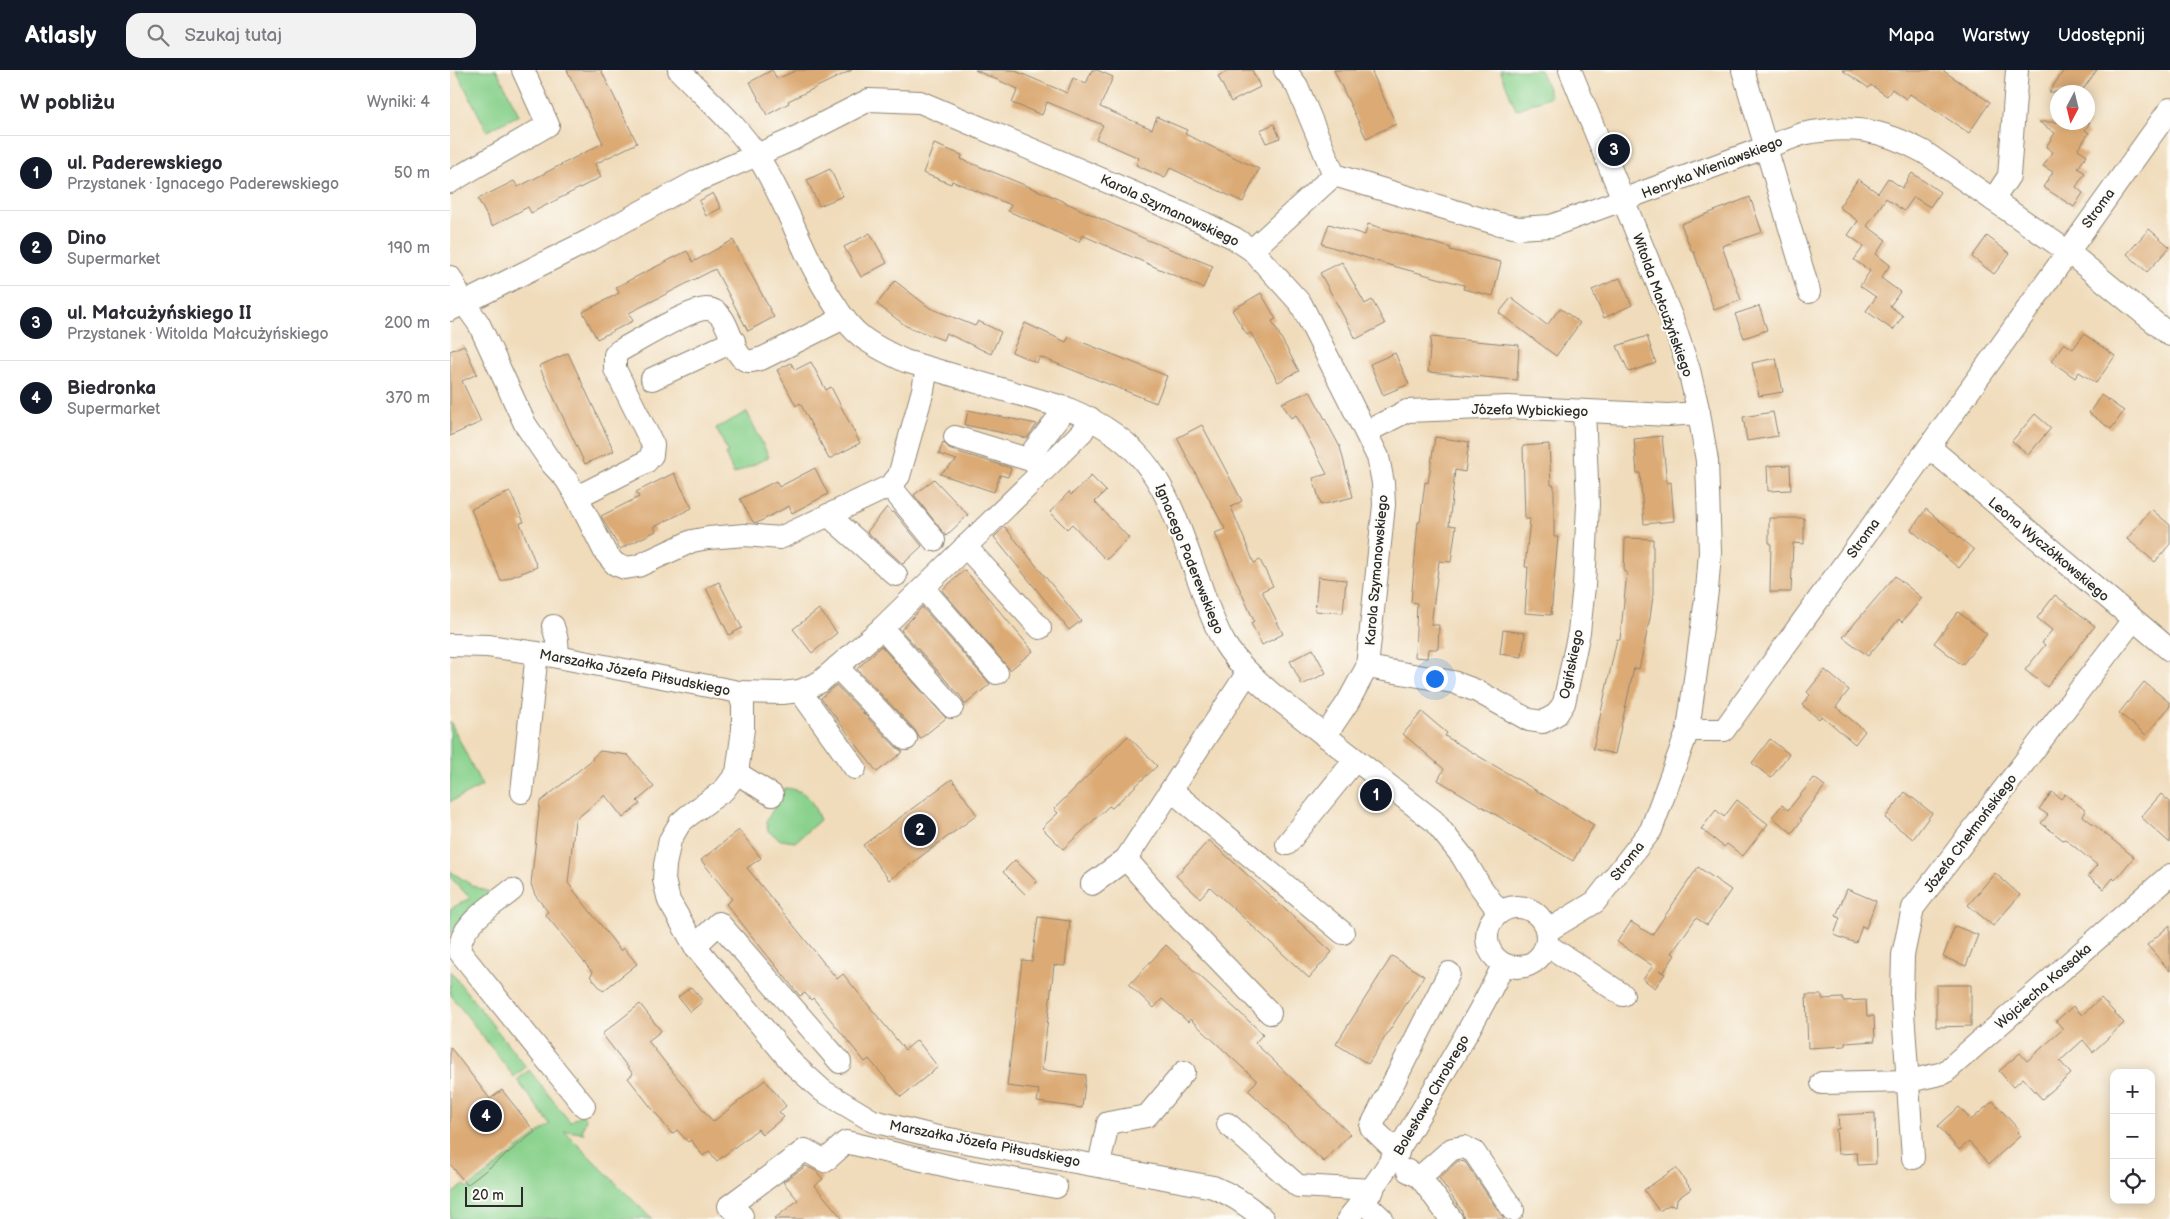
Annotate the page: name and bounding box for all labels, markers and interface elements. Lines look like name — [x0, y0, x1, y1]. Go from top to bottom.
search box — [126, 13, 476, 58]
text: Atlasly — [25, 21, 96, 50]
icon: search — [144, 21, 172, 49]
text: Szukaj tutaj — [184, 24, 282, 47]
text: Mapa — [1888, 25, 1934, 46]
text: Warstwy — [1962, 25, 2030, 46]
text: Udostępnij — [2058, 25, 2145, 46]
north arrow — [2050, 85, 2095, 130]
text: W pobliżu — [20, 90, 115, 115]
text: Wyniki: 4 — [367, 93, 430, 112]
pin: 3 — [1598, 131, 1630, 169]
street label: Henryka Wieniawskiego — [1639, 133, 1785, 202]
text: ul. Paderewskiego — [67, 152, 223, 175]
text: 1 — [33, 164, 39, 183]
text: 50 m — [394, 164, 430, 183]
street label: Karola Szymanowskiego — [1098, 171, 1242, 250]
text: Przystanek · Ignacego Paderewskiego — [67, 175, 339, 194]
street label: Stroma — [2078, 185, 2119, 231]
text: Dino — [67, 227, 106, 250]
street label: Witolda Małcużyńskiego — [1629, 231, 1696, 379]
text: 2 — [31, 239, 41, 258]
text: 190 m — [388, 239, 430, 258]
text: Supermarket — [67, 250, 160, 269]
text: ul. Małcużyńskiego II — [67, 302, 252, 325]
text: 3 — [31, 314, 41, 333]
text: 200 m — [384, 314, 430, 333]
text: Przystanek · Witolda Małcużyńskiego — [67, 325, 329, 344]
text: Biedronka — [67, 377, 156, 400]
text: 4 — [31, 389, 41, 408]
text: 370 m — [385, 389, 430, 408]
text: Supermarket — [67, 400, 160, 419]
street label: Józefa Wybickiego — [1472, 401, 1589, 420]
street label: Ignacego Paderewskiego — [1152, 482, 1227, 637]
street label: Karola Szymanowskiego — [1361, 494, 1392, 646]
street label: Leona Wyczółkowskiego — [1985, 494, 2113, 605]
street label: Stroma — [1843, 515, 1884, 561]
street label: Ogińskiego — [1556, 628, 1587, 701]
street label: Marszałka Józefa Piłsudskiego — [538, 646, 732, 699]
your location — [1422, 666, 1448, 692]
street label: Józefa Chełmońskiego — [1920, 771, 2021, 896]
pin: 1 — [1360, 776, 1392, 814]
pin: 2 — [904, 811, 936, 849]
street label: Stroma — [1607, 838, 1648, 884]
street label: Wojciecha Kossaka — [1992, 940, 2095, 1033]
street label: Bolesława Chrobrego — [1390, 1032, 1473, 1159]
map controls — [2110, 1069, 2155, 1204]
button: + — [2110, 1069, 2155, 1114]
pin: 4 — [470, 1097, 502, 1135]
button: − — [2110, 1114, 2155, 1159]
street label: Marszałka Józefa Piłsudskiego — [888, 1117, 1082, 1170]
button: locate — [2110, 1159, 2155, 1204]
scale bar — [465, 1184, 522, 1207]
text: 20 m — [472, 1187, 504, 1204]

